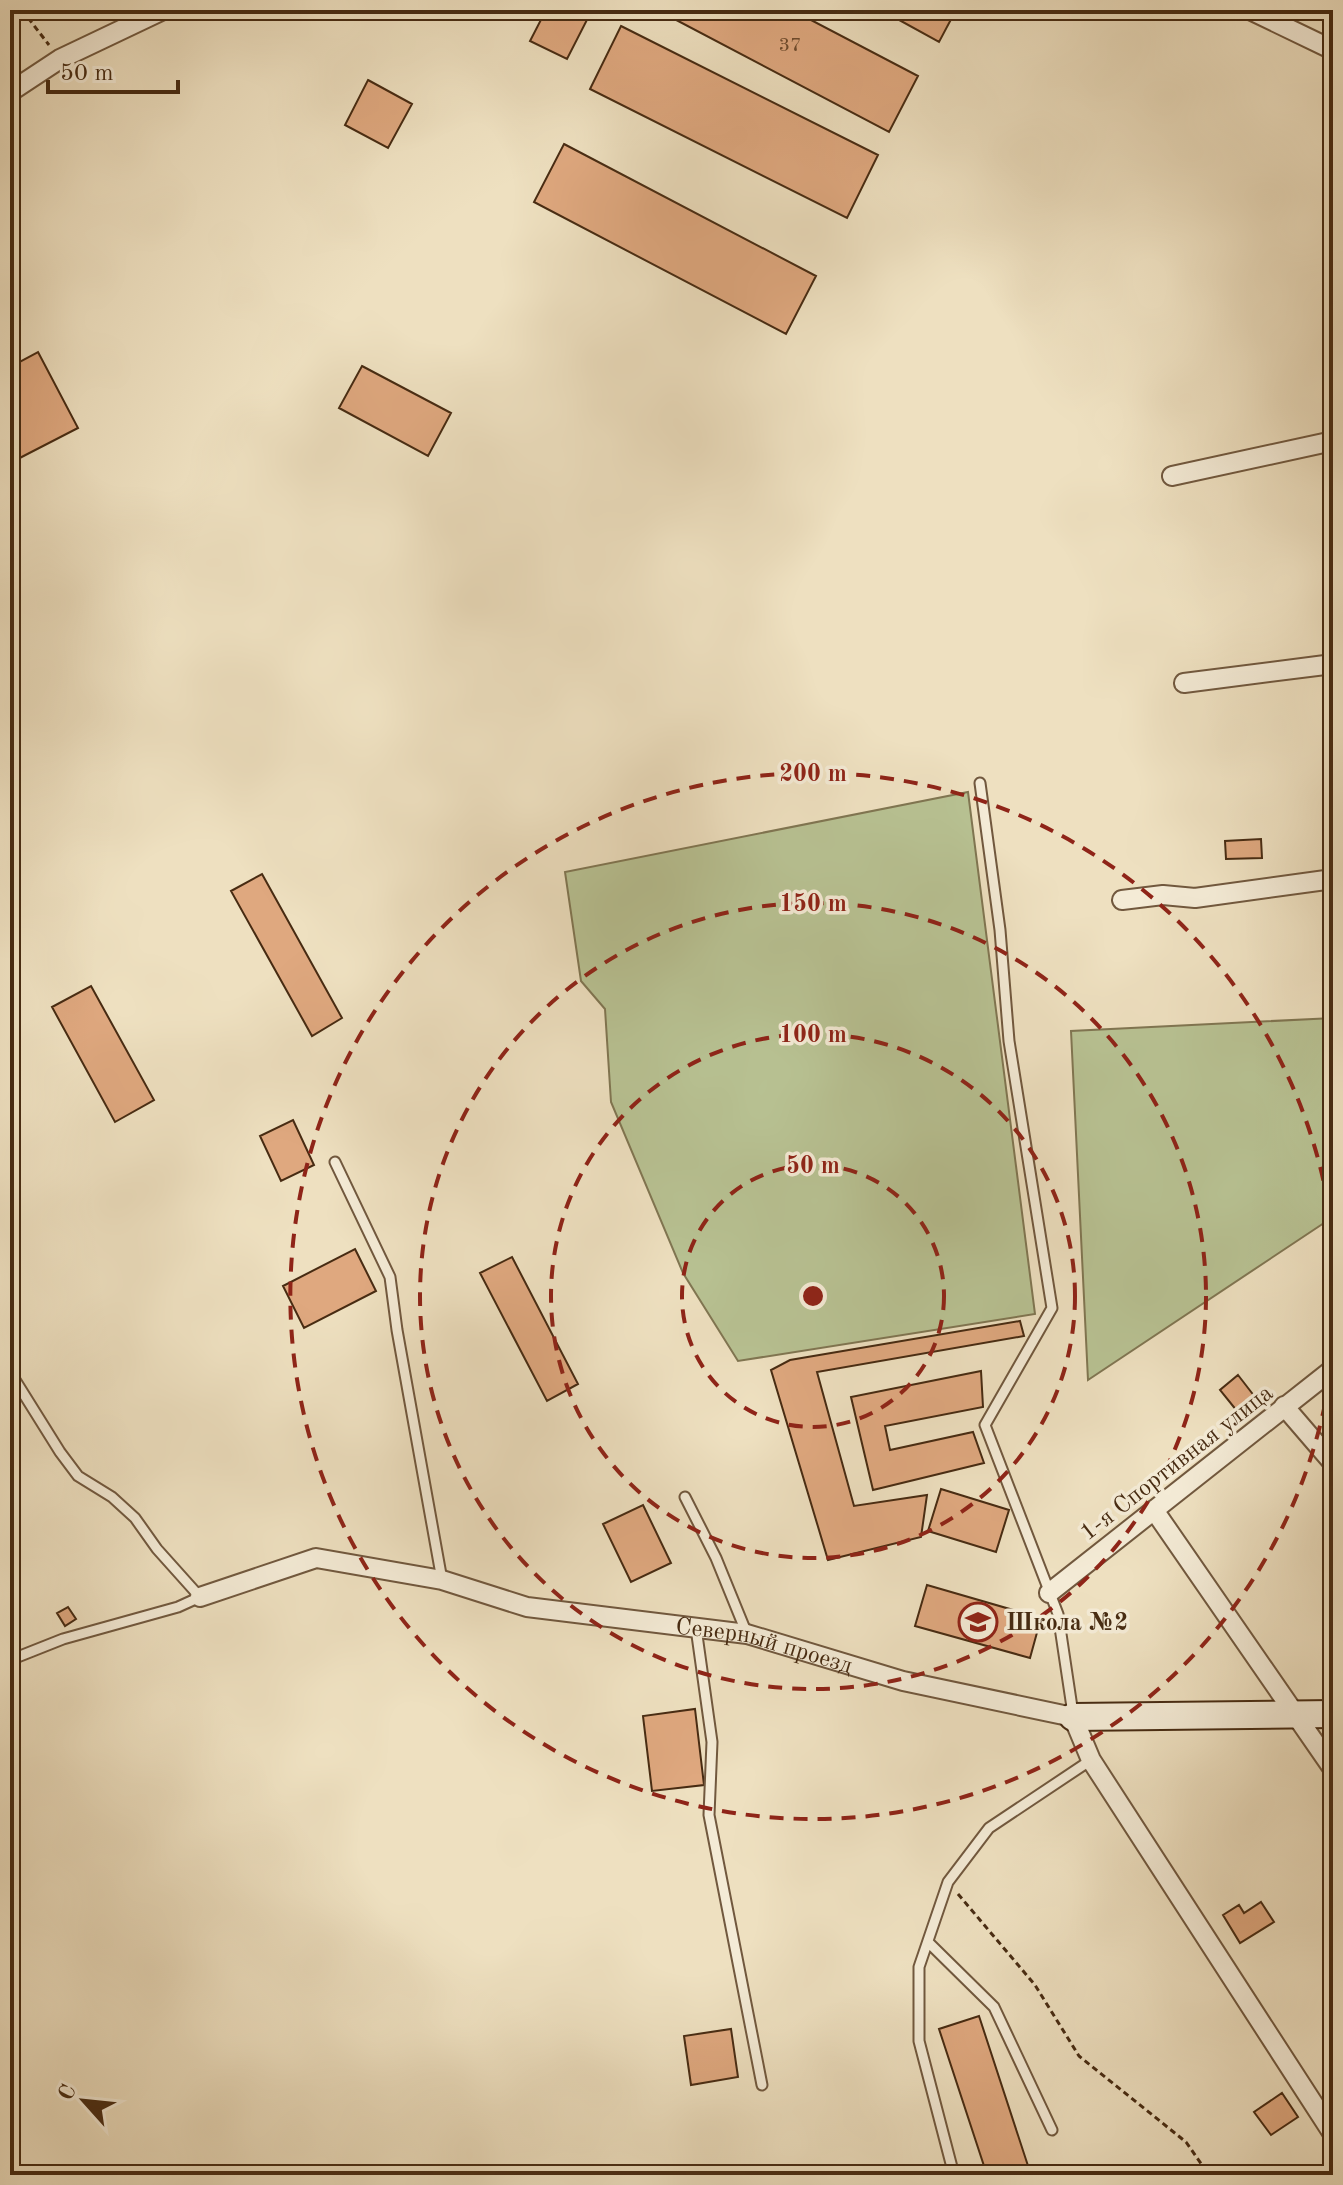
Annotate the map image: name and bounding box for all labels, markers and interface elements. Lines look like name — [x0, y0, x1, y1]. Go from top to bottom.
house number: 37 — [778, 36, 802, 56]
scale bar — [48, 44, 178, 94]
text: 50 m — [60, 62, 114, 86]
text: 200 m — [779, 763, 847, 787]
text: 150 m — [779, 892, 847, 917]
text: 100 m — [779, 1024, 847, 1048]
text: 50 m — [786, 1154, 840, 1179]
centre of rings — [799, 1282, 827, 1310]
street label: 1-я Спортивная улица — [1076, 1381, 1278, 1546]
school or university icon: Школа №2 — [957, 1601, 999, 1643]
place label: Школа №2 — [1006, 1612, 1128, 1636]
street label: Северный проезд — [674, 1615, 855, 1679]
north arrow — [44, 2061, 124, 2141]
text: С — [55, 2081, 81, 2104]

